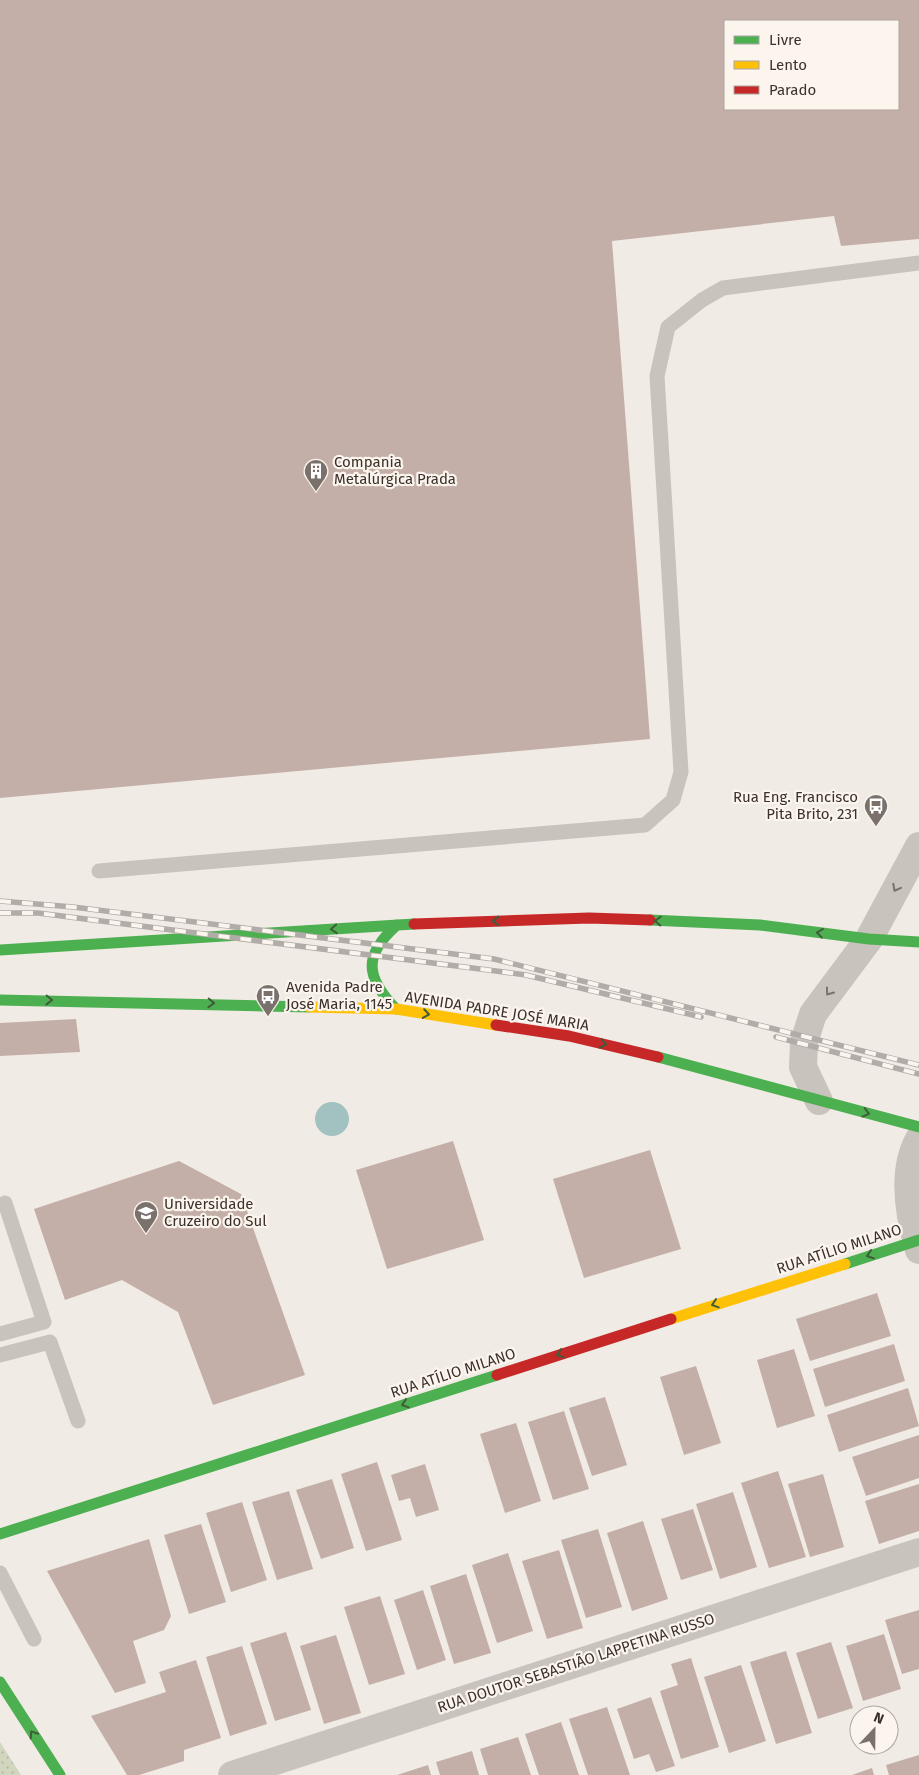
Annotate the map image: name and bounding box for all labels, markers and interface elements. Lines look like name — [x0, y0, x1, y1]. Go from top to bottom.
legend — [724, 20, 899, 110]
text: Livre — [769, 31, 802, 49]
text: Lento — [769, 56, 807, 74]
text: Parado — [769, 81, 816, 99]
place label: Compania Metalúrgica Prada — [334, 453, 456, 488]
building icon: Compania Metalúrgica Prada — [303, 458, 329, 492]
place label: Rua Eng. Francisco Pita Brito, 231 — [733, 788, 858, 823]
bus stop icon: Rua Eng. Francisco Pita Brito, 231 — [863, 793, 889, 827]
one-way arrow — [892, 883, 902, 892]
one-way arrow — [654, 915, 662, 926]
one-way arrow — [492, 916, 500, 926]
one-way arrow — [329, 923, 337, 934]
one-way arrow — [816, 928, 824, 939]
place label: Avenida Padre José Maria, 1145 — [286, 978, 392, 1013]
bus stop icon: Avenida Padre José Maria, 1145 — [255, 983, 281, 1017]
one-way arrow — [827, 986, 835, 995]
street label: AVENIDA PADRE JOSÉ MARIA — [404, 988, 591, 1035]
one-way arrow — [45, 995, 53, 1006]
one-way arrow — [207, 998, 215, 1009]
one-way arrow — [421, 1008, 430, 1018]
one-way arrow — [599, 1038, 608, 1049]
one-way arrow — [862, 1107, 871, 1118]
place label: Universidade Cruzeiro do Sul — [164, 1195, 267, 1230]
school or university icon: Universidade Cruzeiro do Sul — [133, 1200, 159, 1234]
street label: RUA ATÍLIO MILANO — [774, 1220, 904, 1278]
one-way arrow — [866, 1249, 874, 1259]
one-way arrow — [711, 1299, 720, 1309]
street label: RUA ATÍLIO MILANO — [388, 1344, 518, 1402]
one-way arrow — [556, 1348, 565, 1358]
one-way arrow — [402, 1398, 410, 1408]
street label: RUA DOUTOR SEBASTIÃO LAPPETINA RUSSO — [435, 1610, 717, 1716]
north arrow — [849, 1705, 899, 1755]
text: N — [871, 1709, 886, 1728]
one-way arrow — [30, 1731, 40, 1740]

